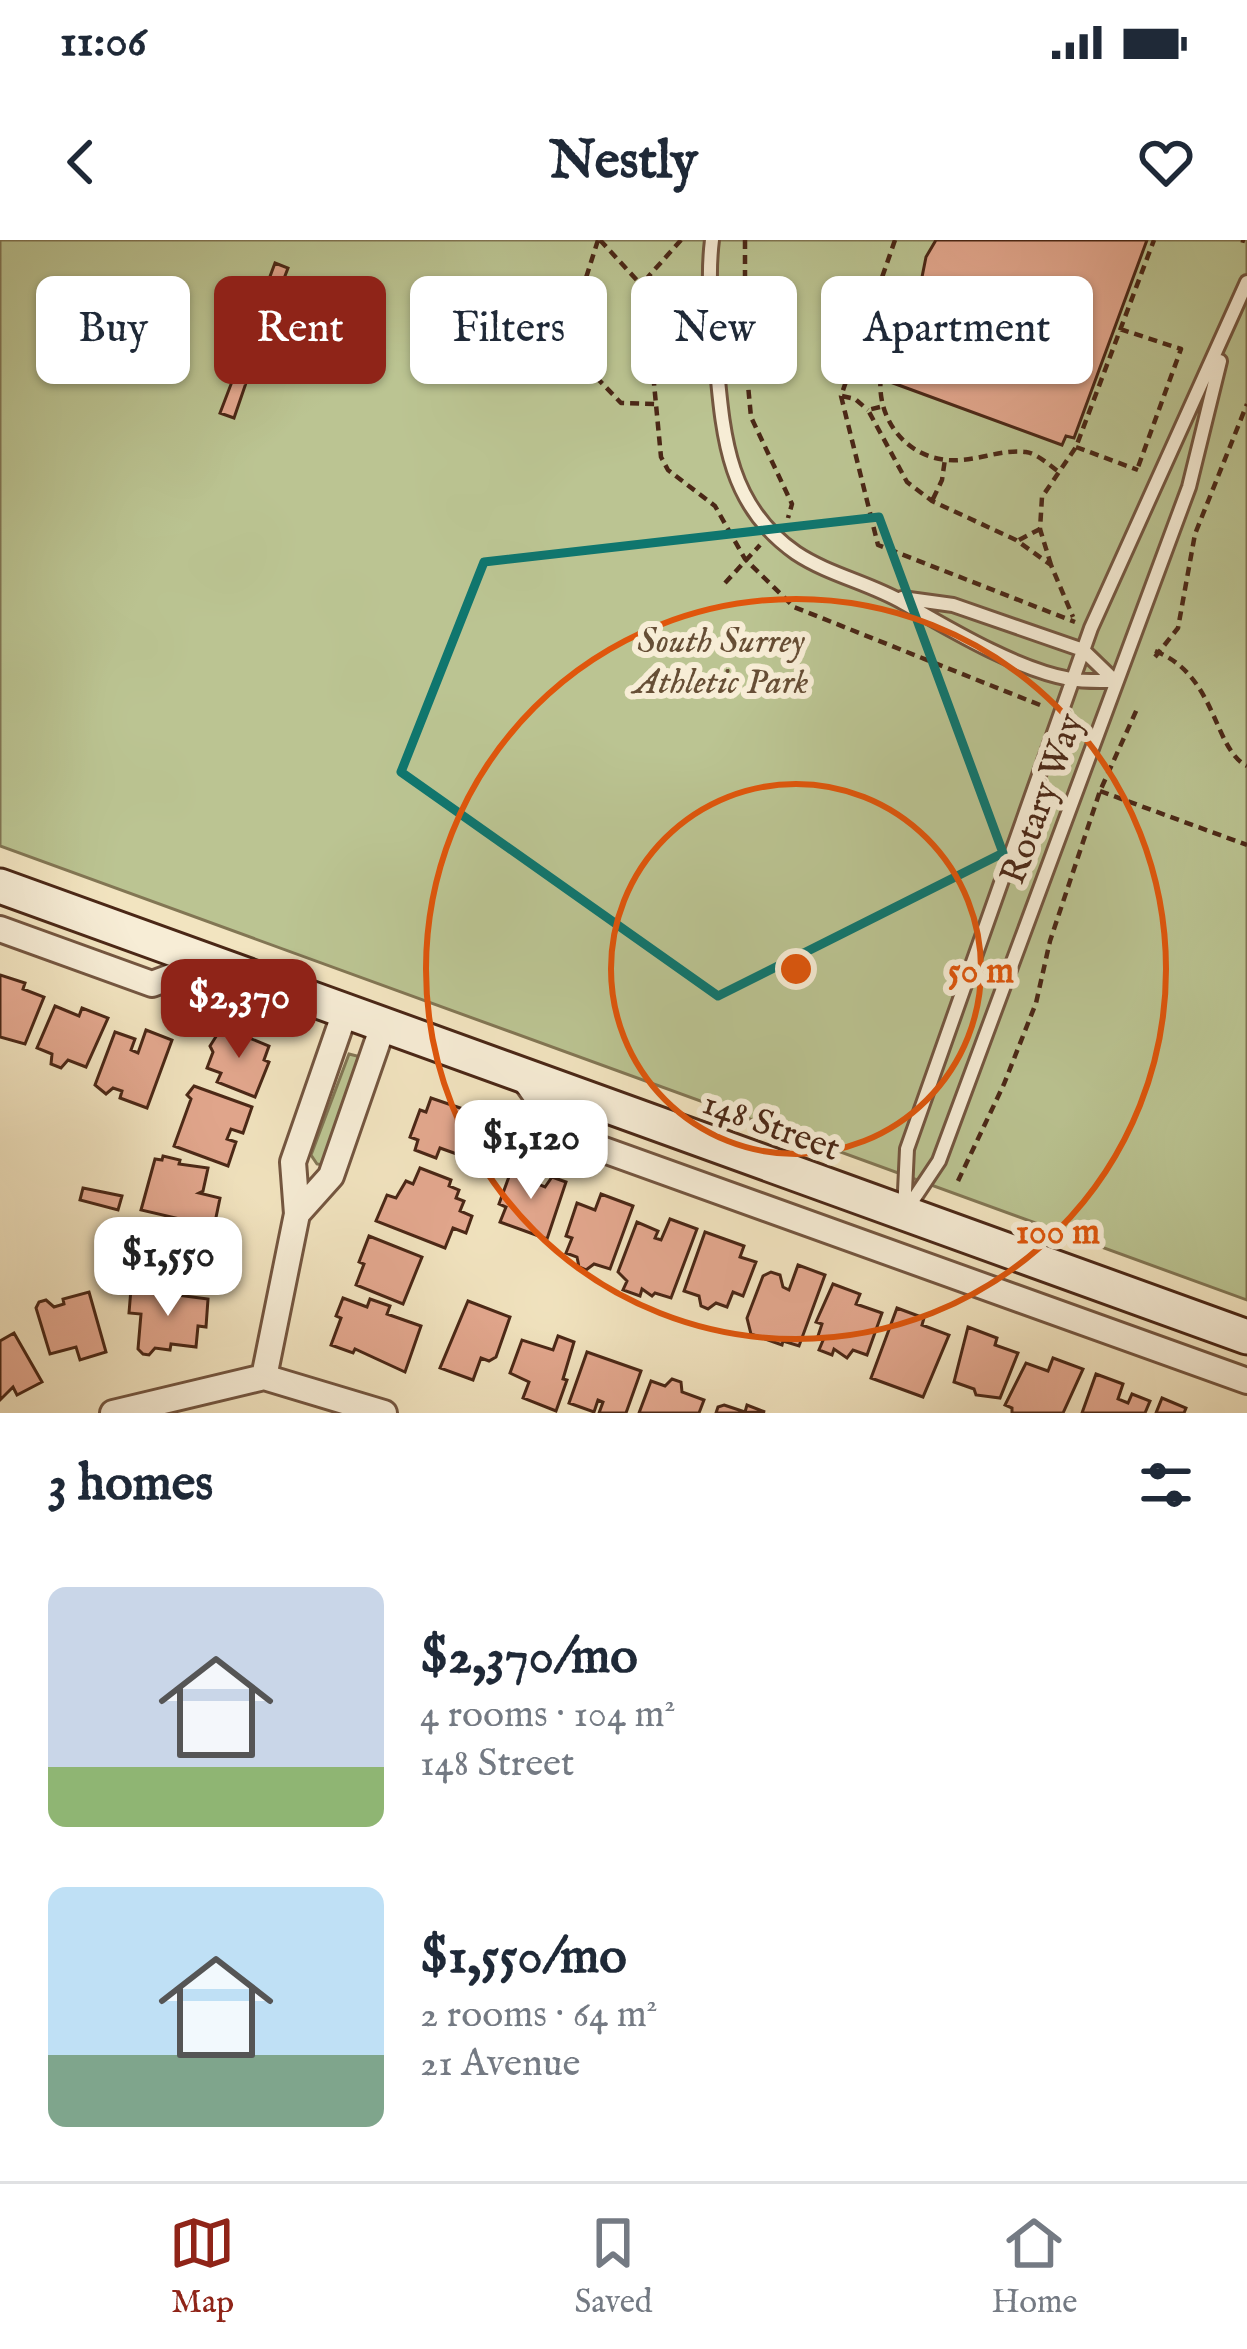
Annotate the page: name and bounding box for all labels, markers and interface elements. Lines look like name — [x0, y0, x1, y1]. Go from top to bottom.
text: 11:06 — [60, 14, 146, 71]
text: Nestly — [549, 128, 698, 197]
icon: back — [48, 129, 114, 195]
icon: heart — [1133, 129, 1199, 195]
chip: Buy — [36, 276, 190, 384]
chip: Rent — [214, 276, 386, 384]
chip: Filters — [410, 276, 607, 384]
chip: New — [631, 276, 797, 384]
chip: Apartment — [821, 276, 1093, 384]
park label: South Surrey Athletic Park — [630, 619, 808, 706]
street label: Rotary Way — [991, 707, 1095, 891]
centre of rings — [775, 948, 817, 990]
text: 50 m — [948, 949, 1014, 995]
pin: $2,370 — [141, 959, 337, 1061]
text: $2,370 — [188, 973, 290, 1022]
street label: 148 Street — [696, 1081, 846, 1173]
pin: $1,120 — [433, 1100, 629, 1202]
text: $1,120 — [482, 1114, 580, 1163]
text: 100 m — [1016, 1210, 1100, 1256]
pin: $1,550 — [70, 1217, 266, 1319]
text: $1,550 — [121, 1231, 215, 1280]
icon: filters — [1133, 1452, 1199, 1518]
text: 3 homes — [48, 1453, 213, 1518]
text: $2,370/mo — [420, 1626, 638, 1691]
icon: home — [144, 1635, 288, 1779]
text: 4 rooms · 104 m² — [420, 1691, 676, 1740]
text: 148 Street — [420, 1740, 574, 1789]
text: $1,550/mo — [420, 1926, 627, 1991]
icon: home — [144, 1935, 288, 2079]
text: 2 rooms · 64 m² — [420, 1991, 658, 2040]
text: 21 Avenue — [420, 2040, 581, 2089]
tab: Map — [169, 2210, 235, 2324]
tab: Saved — [574, 2210, 652, 2324]
tab: Home — [991, 2210, 1078, 2324]

